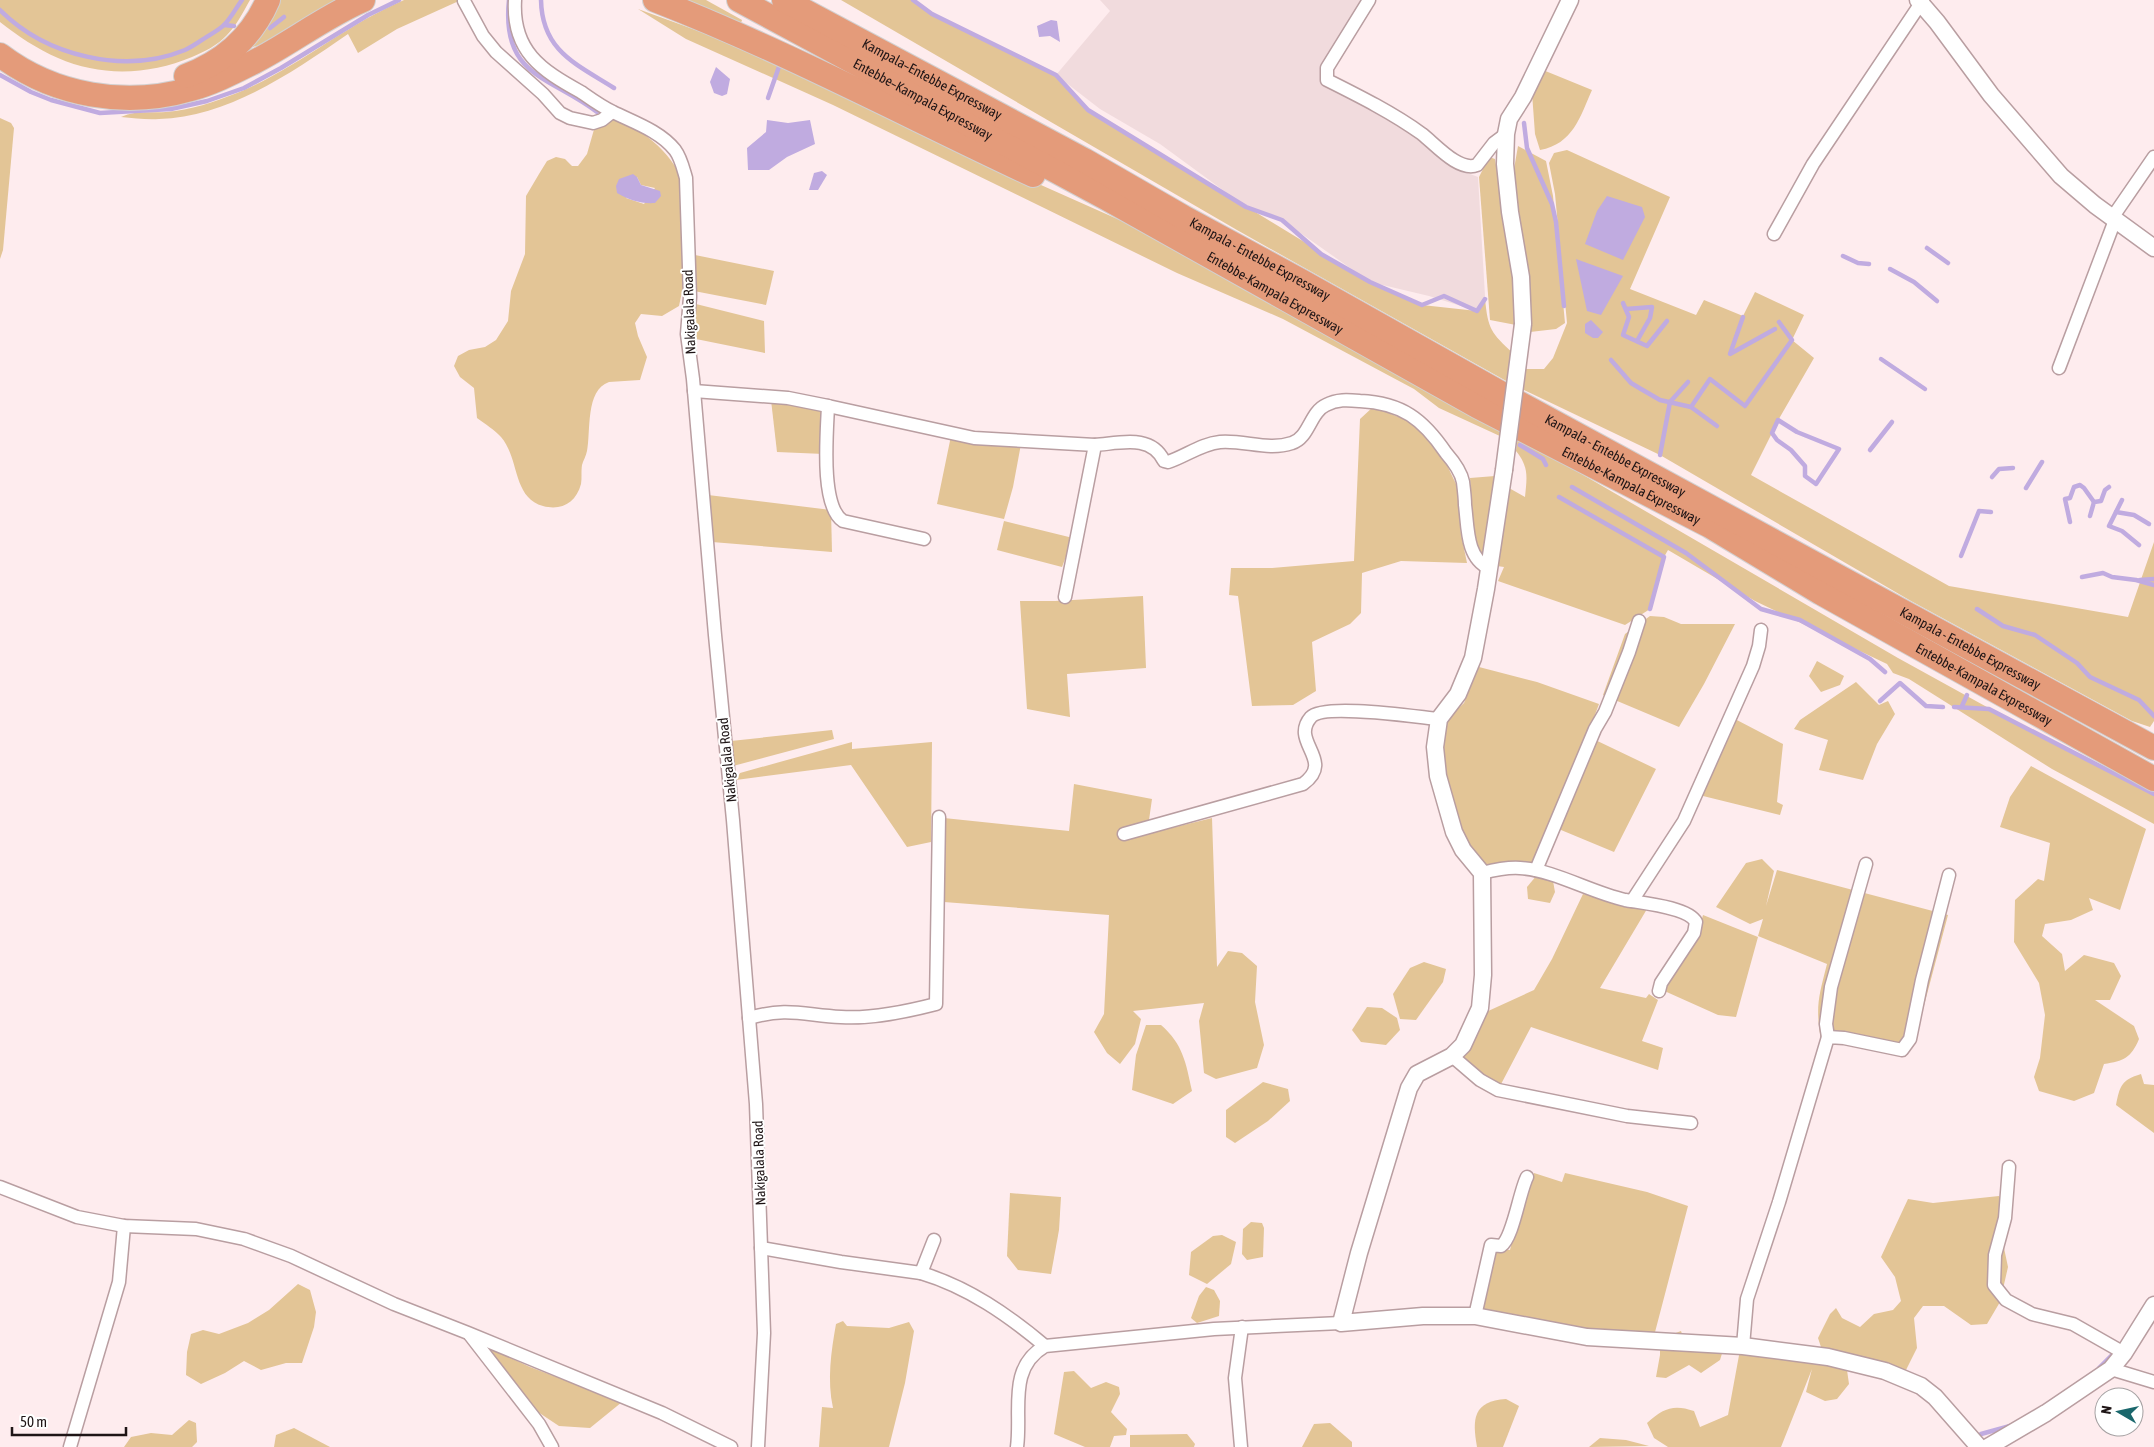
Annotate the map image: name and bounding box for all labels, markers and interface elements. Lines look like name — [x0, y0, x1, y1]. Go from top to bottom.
street label: Kampala–Entebbe Expressway — [860, 35, 1005, 123]
street label: Entebbe–Kampala Expressway — [850, 55, 996, 143]
street label: Kampala - Entebbe Expressway — [1187, 214, 1333, 304]
street label: Entebbe-Kampala Expressway — [1204, 248, 1346, 338]
street label: Nakigalala Road — [680, 269, 698, 355]
street label: Kampala - Entebbe Expressway — [1542, 411, 1689, 500]
street label: Entebbe-Kampala Expressway — [1559, 443, 1704, 528]
street label: Kampala - Entebbe Expressway — [1897, 604, 2044, 693]
street label: Entebbe-Kampala Expressway — [1913, 640, 2055, 729]
street label: Nakigalala Road — [715, 717, 739, 803]
street label: Nakigalala Road — [750, 1120, 768, 1206]
north arrow — [2094, 1387, 2144, 1437]
scale bar — [12, 1404, 126, 1436]
text: N — [2098, 1405, 2115, 1415]
text: 50 m — [20, 1413, 47, 1430]

